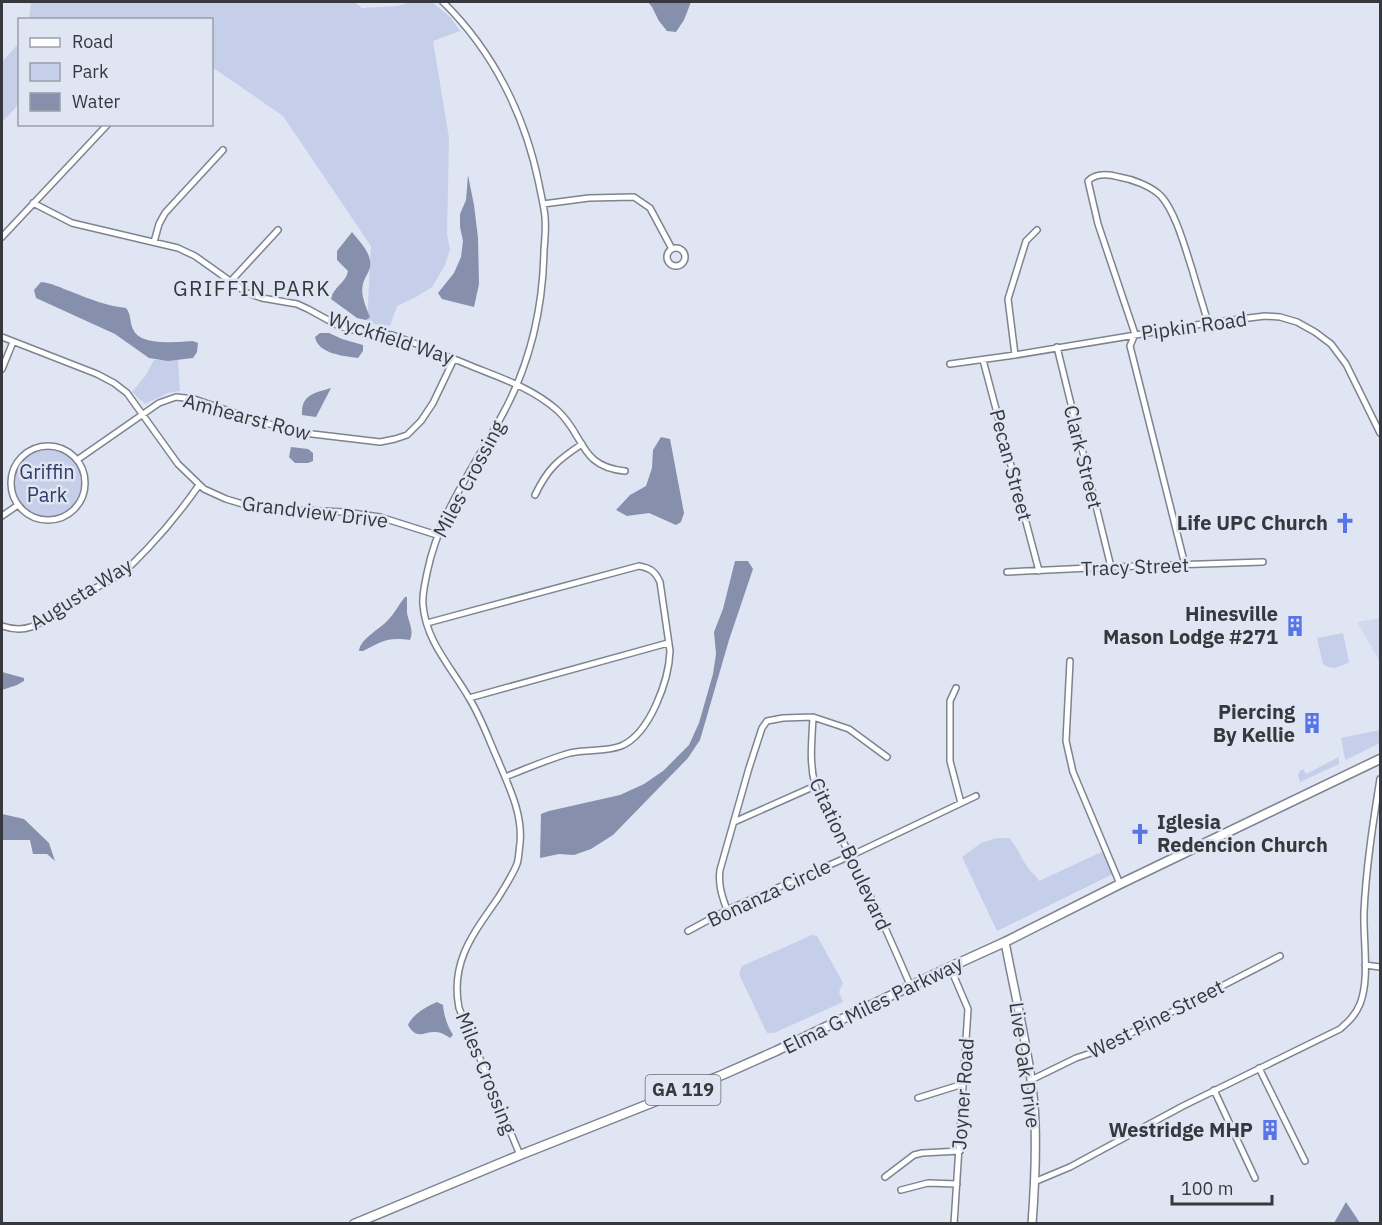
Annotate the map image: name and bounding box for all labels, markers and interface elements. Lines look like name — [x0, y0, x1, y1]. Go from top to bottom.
legend — [18, 18, 213, 126]
text: Road — [72, 30, 113, 53]
text: Park — [72, 60, 109, 83]
text: Water — [72, 90, 121, 113]
district label: GRIFFIN PARK — [173, 274, 331, 302]
street label: Wyckfield Way — [325, 305, 457, 371]
street label: Pipkin Road — [1139, 305, 1248, 346]
street label: Amhearst Row — [180, 387, 314, 447]
street label: Clark Street — [1058, 402, 1109, 512]
street label: Pecan Street — [984, 406, 1039, 524]
street label: Miles Crossing — [426, 415, 511, 542]
park label: Griffin Park — [19, 458, 75, 508]
street label: Grandview Drive — [240, 489, 390, 534]
place label: Life UPC Church — [1177, 509, 1328, 536]
church icon: Life UPC Church — [1333, 511, 1357, 535]
street label: Augusta Way — [24, 551, 137, 636]
street label: Tracy Street — [1080, 551, 1189, 582]
place label: Hinesville Mason Lodge #271 — [1103, 600, 1278, 650]
building icon: Hinesville Mason Lodge #271 — [1283, 614, 1307, 638]
place label: Piercing By Kellie — [1213, 698, 1296, 748]
building icon: Piercing By Kellie — [1300, 711, 1324, 735]
street label: Citation Boulevard — [803, 773, 898, 934]
place label: Iglesia Redencion Church — [1157, 808, 1328, 858]
church icon: Iglesia Redencion Church — [1128, 822, 1152, 846]
street label: Bonanza Circle — [703, 852, 835, 933]
street label: Elma G Miles Parkway — [778, 949, 967, 1060]
street label: West Pine Street — [1083, 973, 1228, 1064]
street label: Live Oak Drive — [1003, 1000, 1048, 1130]
street label: Miles Crossing — [450, 1008, 523, 1138]
street label: Joyner Road — [945, 1037, 980, 1151]
road number: GA 119 — [646, 1075, 720, 1105]
place label: Westridge MHP — [1108, 1116, 1253, 1143]
building icon: Westridge MHP — [1258, 1118, 1282, 1142]
scale bar — [1172, 1168, 1272, 1206]
text: 100 m — [1181, 1177, 1233, 1200]

